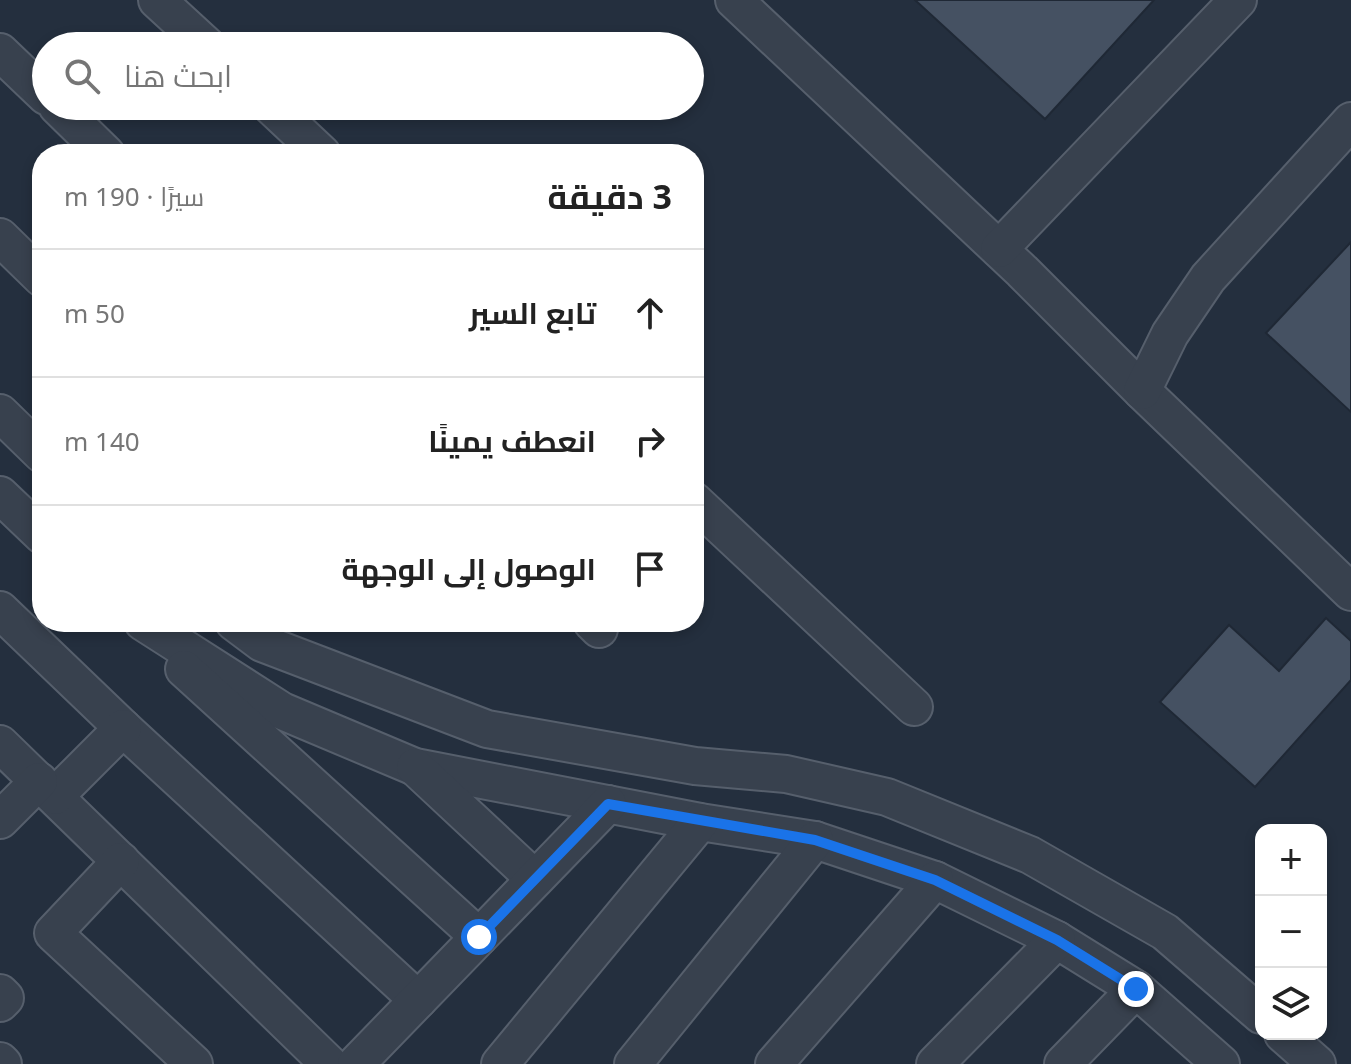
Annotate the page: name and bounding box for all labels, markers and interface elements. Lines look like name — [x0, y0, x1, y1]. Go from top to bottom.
search box — [32, 32, 704, 120]
icon: search — [60, 54, 104, 98]
text: ابحث هنا — [124, 55, 232, 96]
text: 3 دقيقة — [548, 173, 672, 219]
text: سيرًا · 190 m — [64, 178, 204, 214]
icon: ahead — [628, 291, 672, 335]
text: تابع السير — [469, 292, 596, 333]
text: 50 m — [64, 295, 125, 331]
icon: right — [628, 419, 672, 463]
text: انعطف يمينًا — [428, 420, 596, 461]
text: 140 m — [64, 423, 140, 459]
icon: arrive — [628, 547, 672, 591]
text: الوصول إلى الوجهة — [341, 548, 596, 589]
map controls — [1255, 824, 1327, 1040]
button: + — [1255, 824, 1327, 896]
button: − — [1255, 896, 1327, 968]
route start — [461, 919, 497, 955]
button: layers — [1255, 968, 1327, 1040]
route end — [1118, 971, 1154, 1007]

